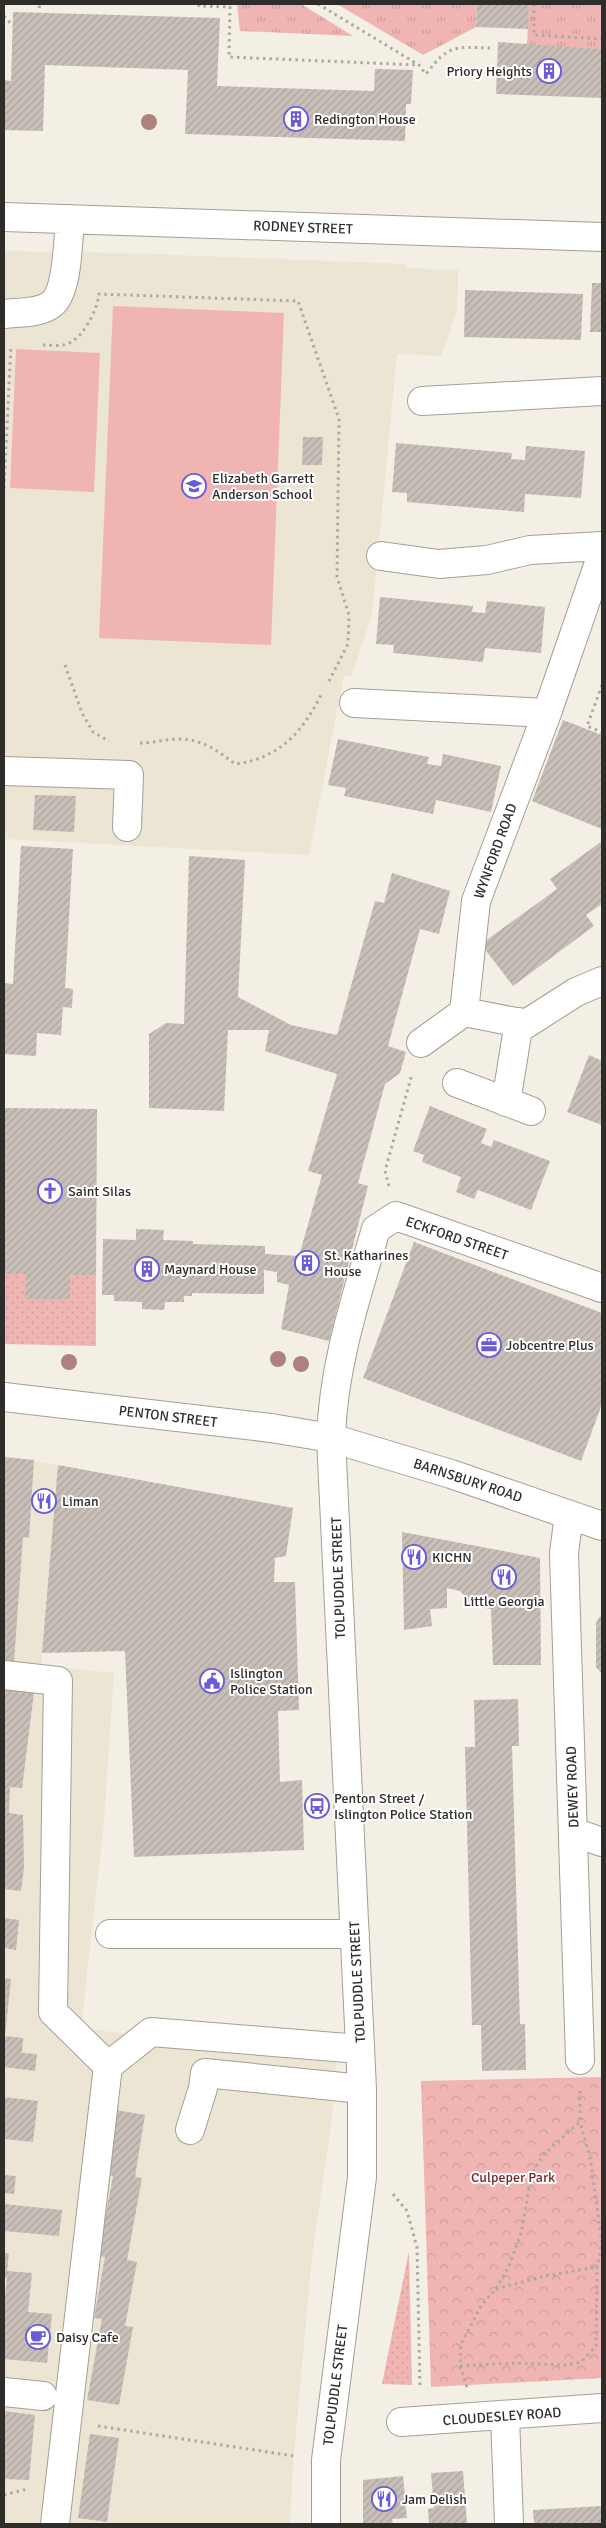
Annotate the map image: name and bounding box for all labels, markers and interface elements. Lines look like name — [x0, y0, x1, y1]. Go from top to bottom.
building icon: Priory Heights — [536, 58, 562, 84]
place label: Priory Heights — [446, 63, 532, 80]
building icon: Redington House — [283, 106, 309, 132]
place label: Redington House — [314, 111, 416, 128]
street label: RODNEY STREET — [253, 217, 353, 238]
place label: Elizabeth Garrett Anderson School — [212, 470, 314, 503]
school or university icon: Elizabeth Garrett Anderson School — [181, 473, 207, 499]
street label: WYNFORD ROAD — [470, 801, 521, 901]
church icon: Saint Silas — [37, 1178, 63, 1204]
place label: Saint Silas — [68, 1183, 131, 1200]
street label: ECKFORD STREET — [403, 1213, 510, 1264]
place label: St. Katharines House — [324, 1247, 408, 1280]
building icon: St. Katharines House — [294, 1250, 320, 1276]
building icon: Maynard House — [134, 1256, 160, 1282]
place label: Maynard House — [164, 1261, 257, 1278]
office icon: Jobcentre Plus — [476, 1332, 502, 1358]
place label: Jobcentre Plus — [506, 1337, 594, 1354]
street label: PENTON STREET — [118, 1402, 218, 1431]
street label: BARNSBURY ROAD — [411, 1455, 525, 1506]
restaurant icon: Liman — [31, 1488, 57, 1514]
place label: Liman — [62, 1493, 99, 1510]
street label: TOLPUDDLE STREET — [328, 1517, 349, 1639]
restaurant icon: KICHN — [401, 1544, 427, 1570]
place label: KICHN — [432, 1549, 472, 1566]
restaurant icon: Little Georgia — [491, 1564, 517, 1590]
place label: Little Georgia — [463, 1593, 545, 1610]
place label: Islington Police Station — [230, 1665, 313, 1698]
public building icon: Islington Police Station — [199, 1668, 225, 1694]
street label: DEWEY ROAD — [563, 1746, 582, 1828]
place label: Penton Street / Islington Police Station — [334, 1790, 473, 1823]
bus stop icon: Penton Street / Islington Police Station — [304, 1793, 330, 1819]
street label: TOLPUDDLE STREET — [346, 1921, 369, 2043]
park label: Culpeper Park — [471, 2169, 555, 2186]
street label: TOLPUDDLE STREET — [320, 2323, 351, 2447]
cafe icon: Daisy Cafe — [25, 2324, 51, 2350]
place label: Daisy Cafe — [56, 2329, 119, 2346]
street label: CLOUDESLEY ROAD — [442, 2404, 562, 2429]
restaurant icon: Jam Delish — [371, 2486, 397, 2512]
place label: Jam Delish — [402, 2491, 467, 2508]

